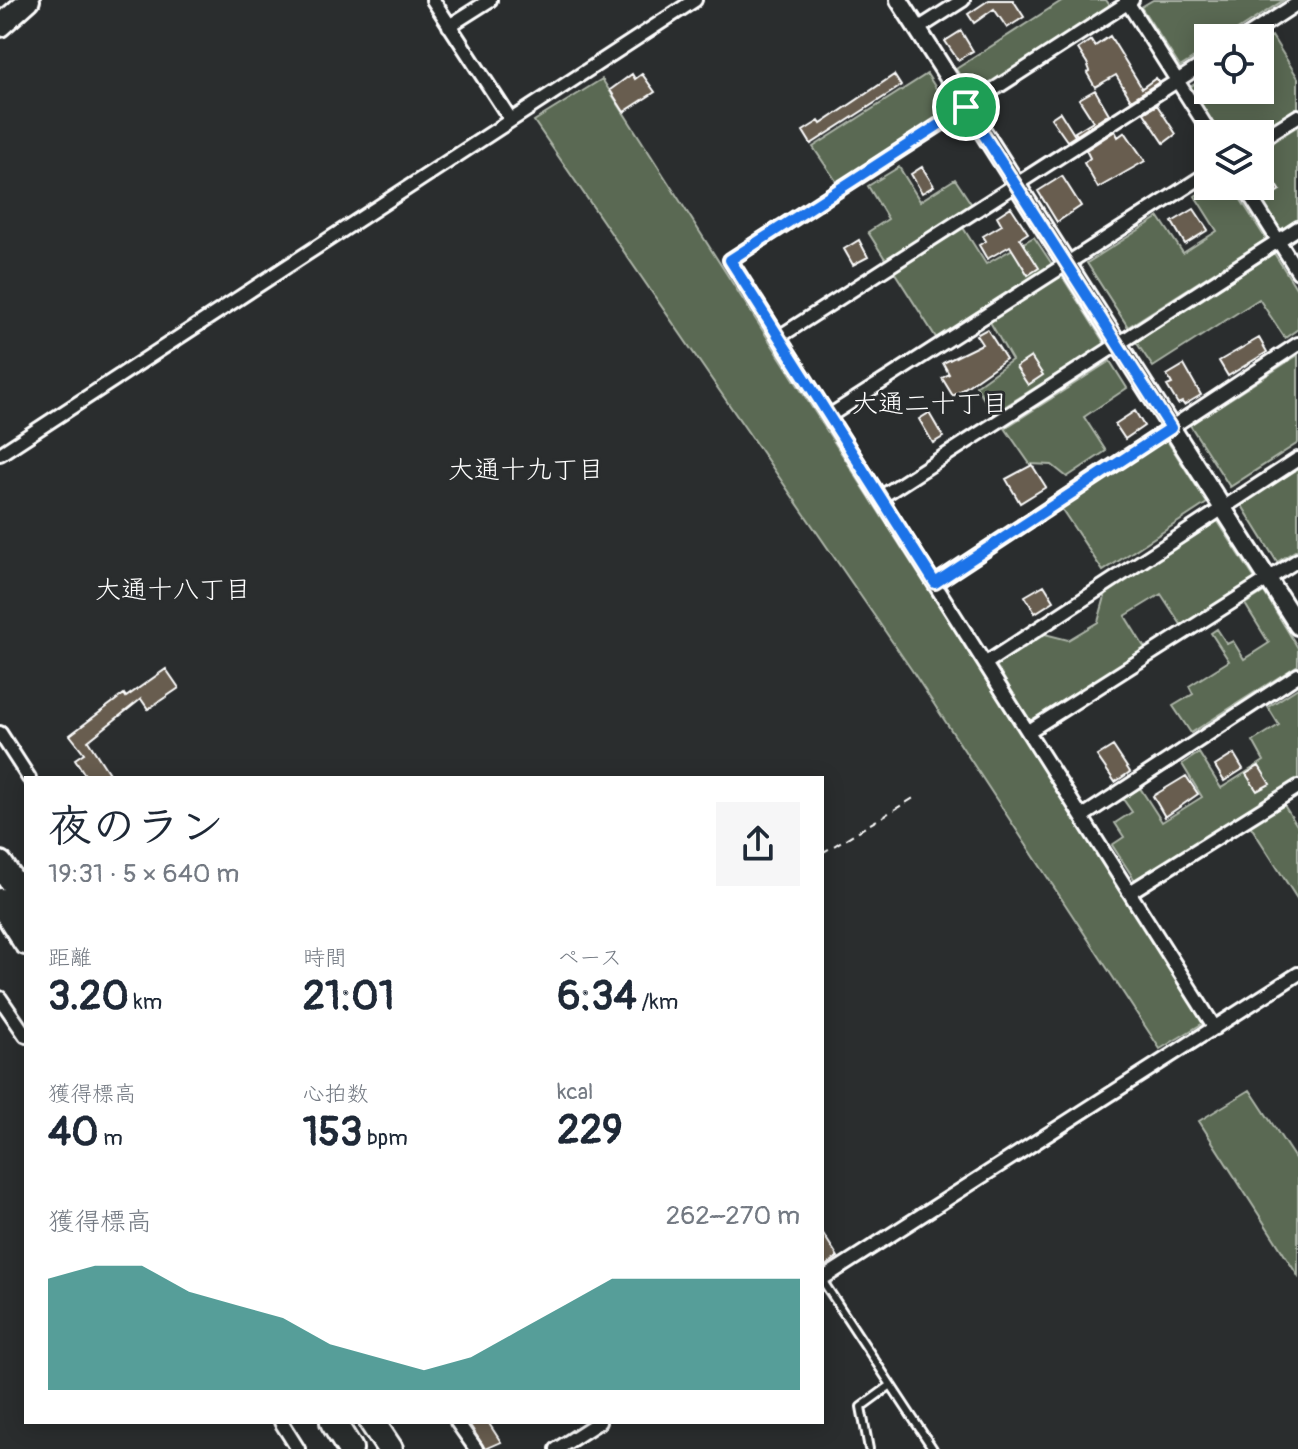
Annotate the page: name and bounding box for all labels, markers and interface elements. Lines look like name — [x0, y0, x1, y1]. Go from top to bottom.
map controls — [1194, 24, 1274, 200]
button: locate — [1194, 24, 1274, 104]
pin — [932, 73, 1000, 141]
icon: arrive — [944, 85, 988, 129]
button: layers — [1194, 120, 1274, 200]
district label: 大通二十丁目 — [852, 388, 1008, 420]
district label: 大通十九丁目 — [448, 454, 604, 486]
district label: 大通十八丁目 — [95, 574, 251, 606]
text: 夜のラン — [48, 800, 224, 855]
button: share — [716, 802, 800, 886]
text: 19:31 · 5 × 640 m — [48, 858, 239, 890]
text: 距離 — [48, 944, 92, 972]
text: 時間 — [303, 944, 347, 972]
text: ペース — [557, 944, 622, 972]
text: 3.20 — [48, 972, 129, 1021]
text: 21:01 — [303, 972, 394, 1021]
text: 6:34 — [557, 972, 637, 1021]
text: km — [129, 988, 162, 1016]
text: /km — [637, 988, 678, 1016]
text: kcal — [557, 1078, 593, 1106]
text: 獲得標高 — [48, 1080, 136, 1108]
text: 心拍数 — [303, 1080, 369, 1108]
text: 229 — [557, 1106, 623, 1155]
text: 40 — [48, 1108, 99, 1157]
text: 153 — [303, 1108, 362, 1157]
text: m — [99, 1124, 123, 1152]
text: bpm — [362, 1124, 408, 1152]
text: 262–270 m — [666, 1200, 800, 1232]
text: 獲得標高 — [48, 1206, 152, 1238]

